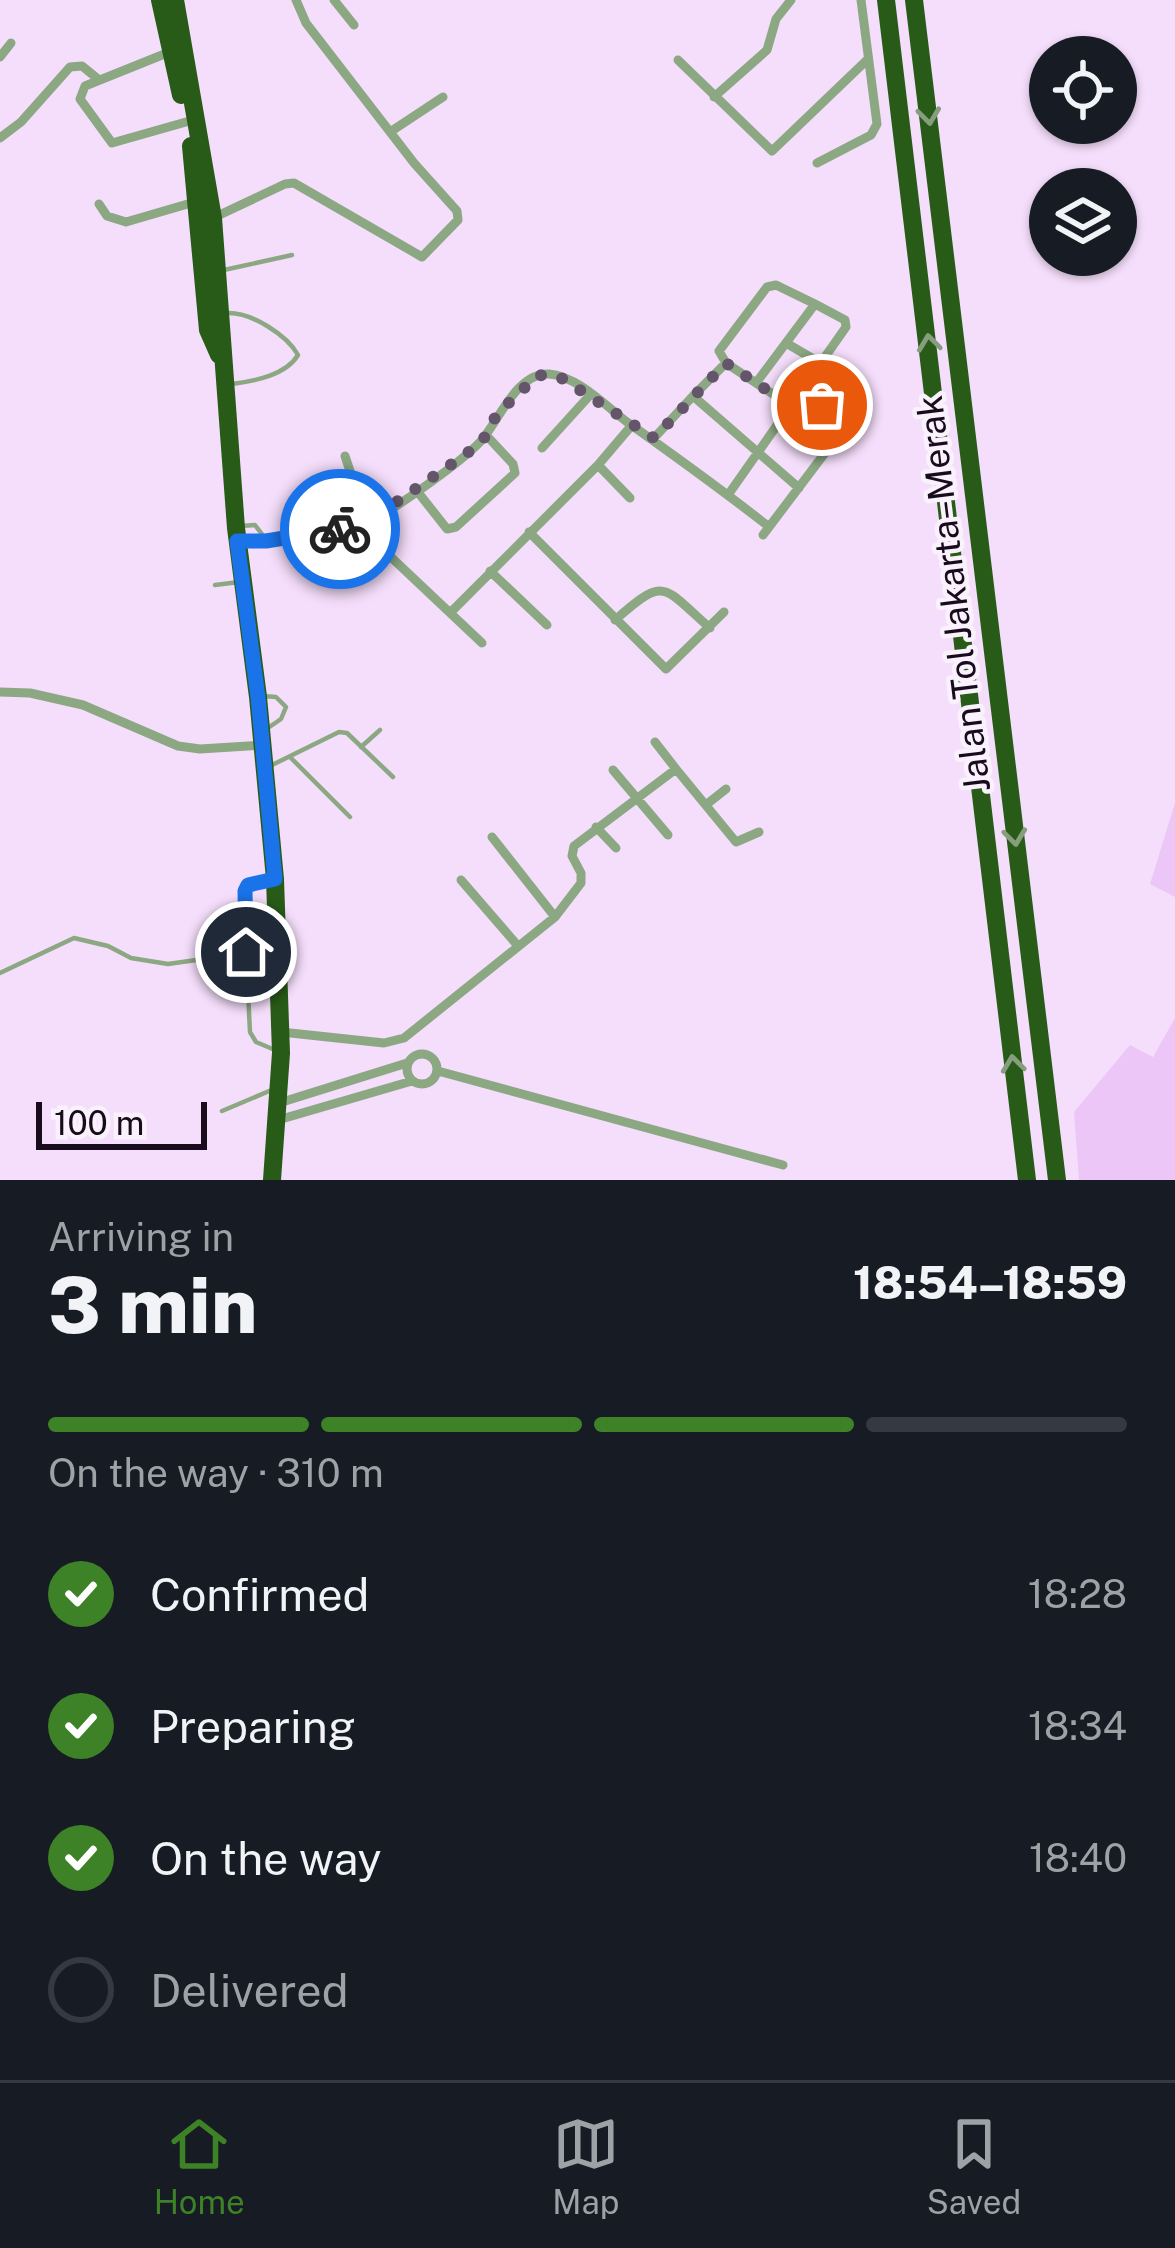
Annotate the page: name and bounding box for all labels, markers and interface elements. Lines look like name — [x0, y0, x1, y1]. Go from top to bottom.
map controls — [1029, 36, 1137, 276]
button: locate — [1029, 36, 1137, 144]
one-way arrow — [915, 106, 941, 126]
button: layers — [1029, 168, 1137, 276]
one-way arrow — [917, 333, 943, 353]
pin — [771, 354, 873, 456]
icon: bag — [789, 372, 855, 438]
street label: Jalan Tol Jakarta–Merak — [908, 393, 998, 795]
courier — [280, 469, 400, 589]
icon: bike — [307, 496, 373, 562]
one-way arrow — [1002, 827, 1028, 847]
pin — [195, 901, 297, 1003]
icon: home — [213, 919, 279, 985]
one-way arrow — [1001, 1054, 1027, 1074]
scale bar — [36, 1096, 207, 1149]
text: 100 m — [54, 1104, 144, 1142]
text: Arriving in — [48, 1214, 234, 1260]
text: 18:54–18:59 — [853, 1256, 1127, 1309]
text: 3 min — [48, 1259, 257, 1351]
text: On the way · 310 m — [48, 1450, 384, 1496]
icon: check — [48, 1561, 114, 1627]
text: Confirmed — [150, 1568, 369, 1621]
text: 18:28 — [1028, 1571, 1127, 1617]
icon: check — [48, 1693, 114, 1759]
text: Preparing — [150, 1700, 356, 1753]
text: 18:34 — [1028, 1703, 1127, 1749]
icon: check — [48, 1825, 114, 1891]
text: On the way — [150, 1832, 382, 1885]
text: 18:40 — [1029, 1835, 1127, 1881]
text: Delivered — [150, 1964, 349, 2017]
tab: Home — [154, 2111, 245, 2221]
tab: Map — [552, 2111, 619, 2221]
tab: Saved — [927, 2111, 1021, 2221]

